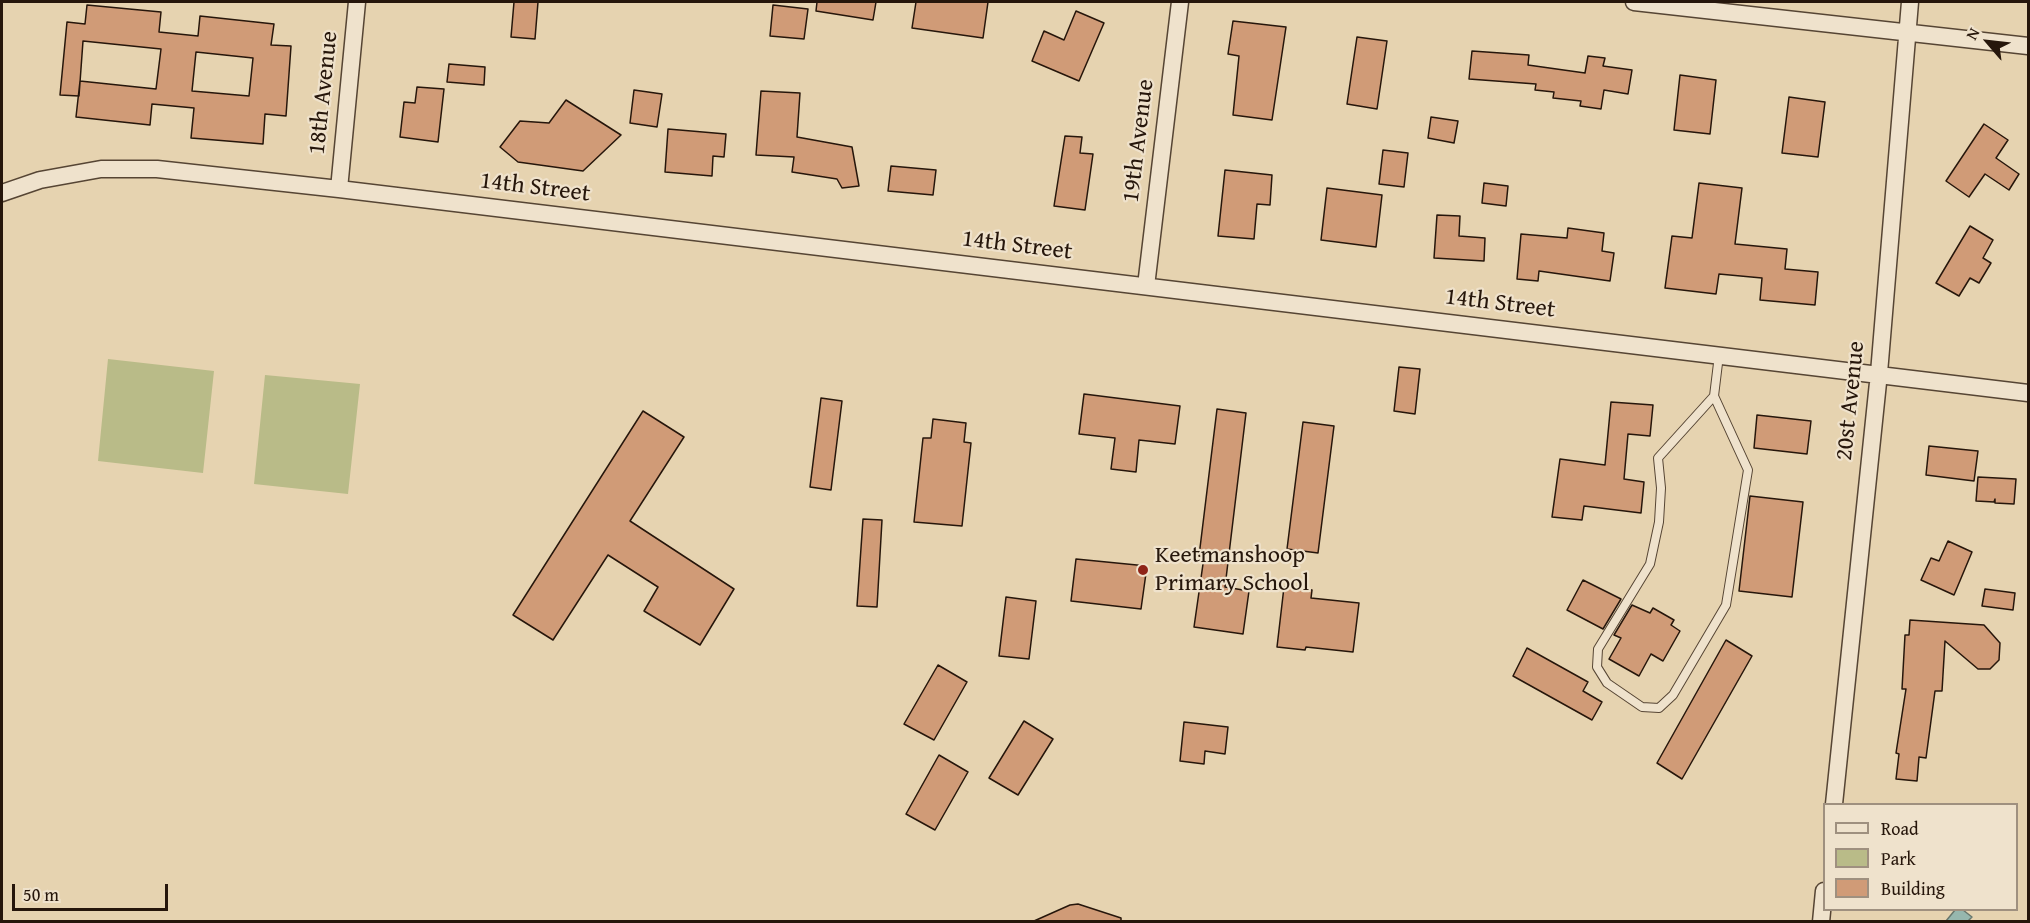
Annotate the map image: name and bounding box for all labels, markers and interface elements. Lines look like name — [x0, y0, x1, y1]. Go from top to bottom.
north arrow — [1958, 12, 2018, 72]
text: N — [1959, 23, 1985, 44]
street label: 18th Avenue — [303, 30, 345, 156]
street label: 19th Avenue — [1117, 78, 1161, 204]
street label: 14th Street — [478, 167, 592, 209]
street label: 14th Street — [960, 225, 1074, 267]
street label: 14th Street — [1443, 283, 1557, 325]
street label: 20st Avenue — [1830, 340, 1872, 462]
place label: Keetmanshoop Primary School — [1155, 542, 1309, 598]
marker: Keetmanshoop Primary School — [1136, 563, 1150, 577]
legend — [1823, 803, 2018, 911]
text: Road — [1881, 815, 1919, 842]
text: Park — [1881, 845, 1916, 872]
scale bar — [15, 872, 171, 910]
text: Building — [1881, 875, 1945, 902]
text: 50 m — [23, 881, 59, 908]

